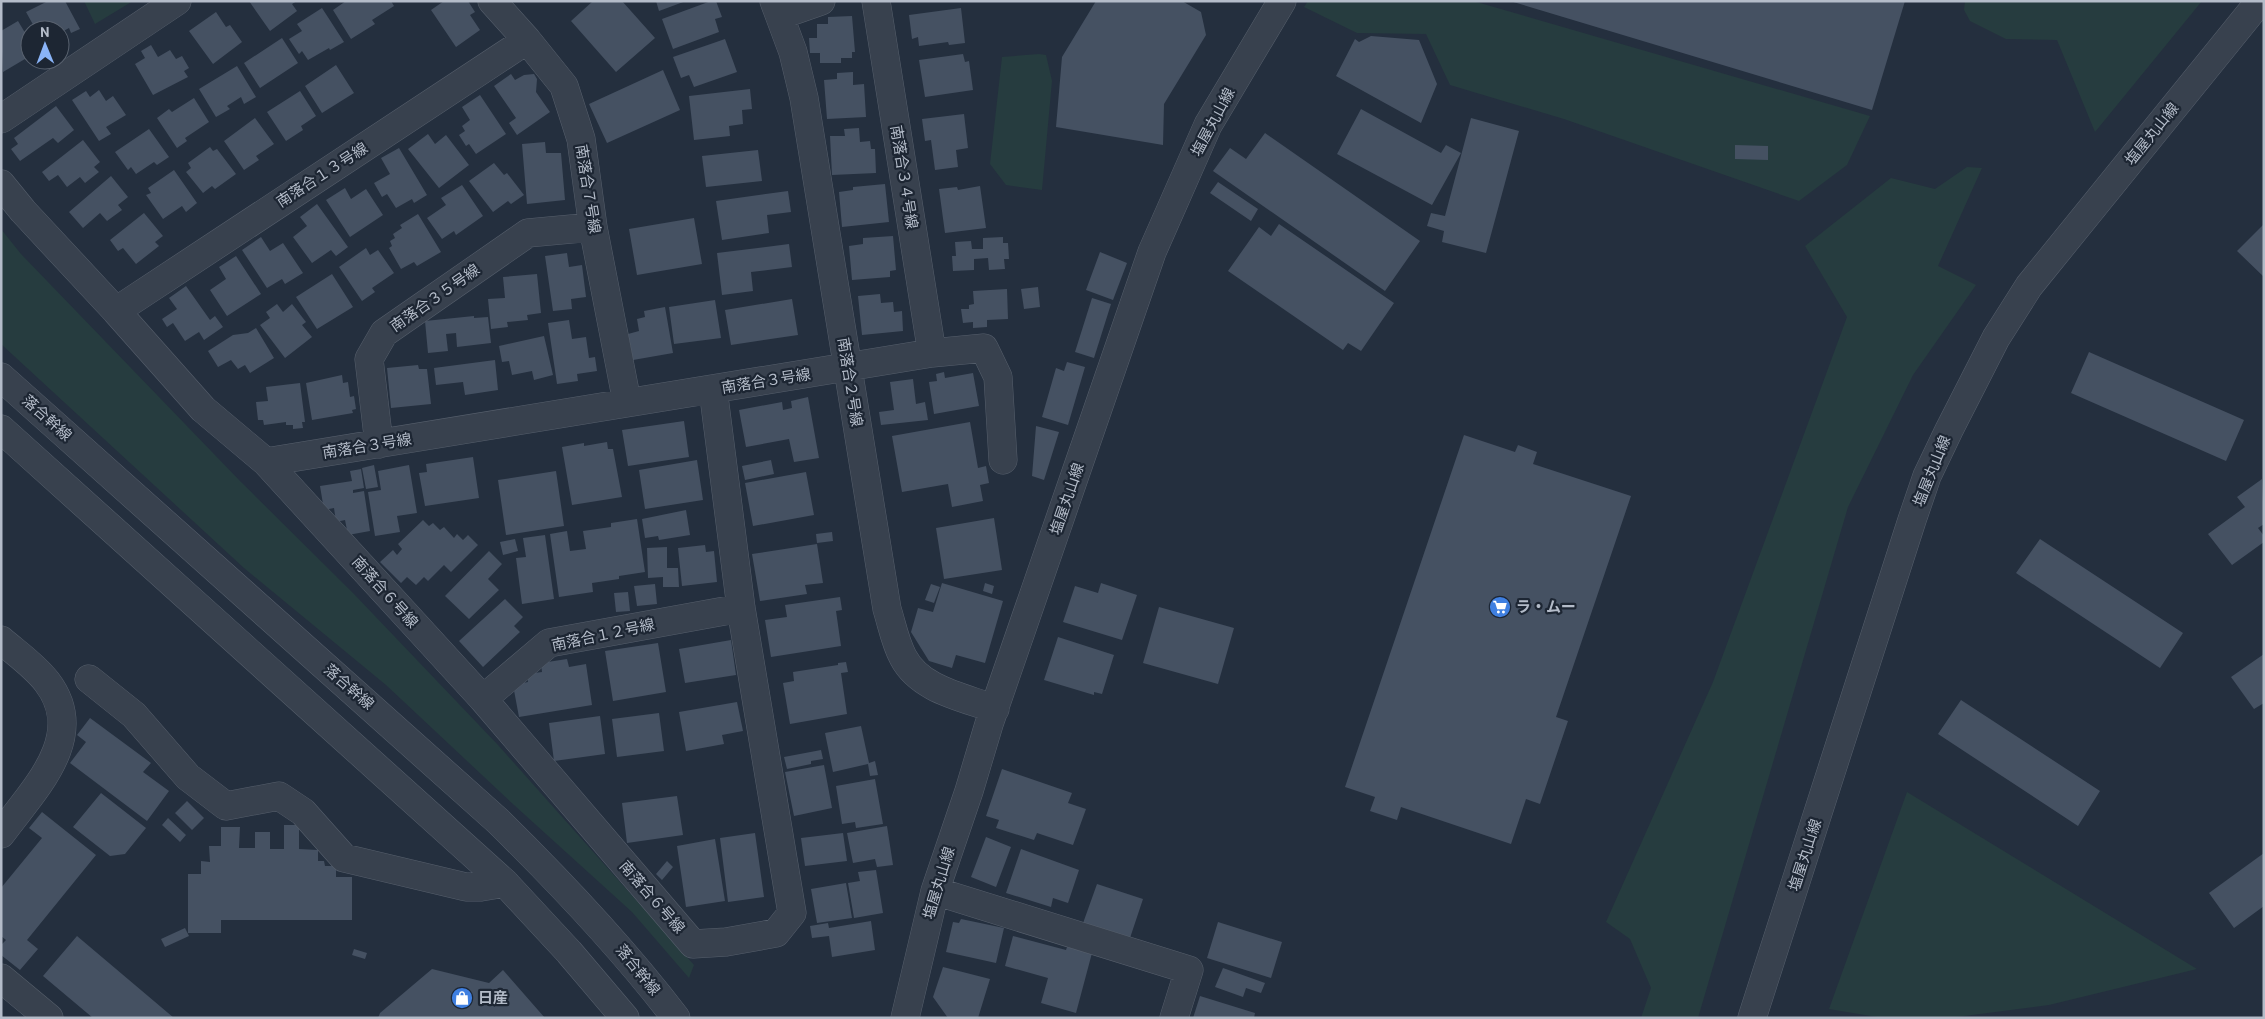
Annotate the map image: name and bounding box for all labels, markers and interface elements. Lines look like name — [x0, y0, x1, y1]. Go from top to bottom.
north arrow — [20, 20, 70, 70]
text: N — [40, 23, 50, 40]
street label: 塩屋丸山線 — [1187, 84, 1238, 159]
street label: 塩屋丸山線 — [2121, 99, 2182, 168]
street label: 南落合３４号線 — [888, 124, 922, 230]
street label: 南落合１３号線 — [273, 138, 370, 210]
street label: 南落合７号線 — [573, 143, 605, 235]
street label: 南落合３５号線 — [386, 260, 483, 335]
street label: 南落合２号線 — [835, 336, 867, 428]
street label: 南落合３号線 — [720, 364, 812, 396]
street label: 落合幹線 — [19, 390, 76, 444]
street label: 南落合３号線 — [321, 429, 413, 461]
street label: 塩屋丸山線 — [1909, 432, 1953, 509]
street label: 塩屋丸山線 — [1045, 460, 1087, 537]
street label: 南落合６号線 — [349, 552, 423, 631]
supermarket icon: ラ・ムー — [1488, 595, 1512, 619]
place label: ラ・ムー — [1516, 597, 1576, 615]
street label: 南落合１２号線 — [550, 614, 656, 654]
street label: 落合幹線 — [321, 660, 378, 713]
street label: 塩屋丸山線 — [1784, 816, 1824, 893]
street label: 塩屋丸山線 — [918, 844, 958, 921]
street label: 南落合６号線 — [616, 856, 689, 936]
street label: 落合幹線 — [613, 940, 665, 998]
shop icon: 日産 — [450, 986, 474, 1010]
place label: 日産 — [478, 988, 508, 1006]

